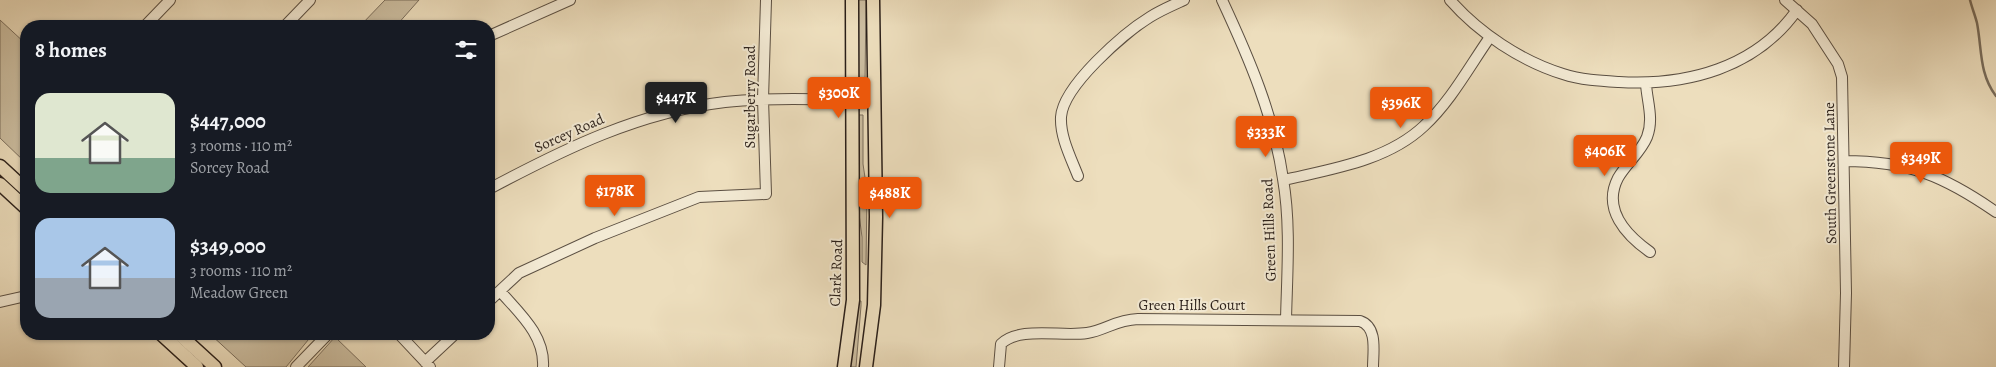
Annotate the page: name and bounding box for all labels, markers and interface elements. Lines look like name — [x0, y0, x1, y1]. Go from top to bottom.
text: 8 homes — [35, 36, 107, 64]
icon: filters — [452, 36, 480, 64]
street label: Sugarberry Road — [740, 45, 760, 149]
pin: $300K — [804, 76, 874, 119]
pin: $447K — [641, 82, 711, 124]
text: $300K — [819, 82, 859, 104]
pin: $396K — [1366, 86, 1436, 129]
text: $447K — [656, 87, 696, 109]
text: $396K — [1381, 92, 1421, 114]
street label: South Greenstone Lane — [1819, 102, 1841, 244]
text: $447,000 — [190, 107, 266, 135]
street label: Sorcey Road — [531, 108, 608, 157]
icon: home — [75, 113, 135, 173]
pin: $333K — [1231, 116, 1301, 158]
text: $333K — [1247, 121, 1285, 143]
pin: $406K — [1570, 134, 1640, 177]
text: 3 rooms · 110 m² — [190, 135, 292, 157]
text: $406K — [1584, 140, 1626, 162]
pin: $349K — [1886, 142, 1956, 184]
text: $349K — [1901, 147, 1941, 169]
text: Sorcey Road — [190, 157, 269, 179]
pin: $178K — [580, 174, 650, 217]
pin: $488K — [855, 176, 925, 219]
street label: Green Hills Road — [1257, 177, 1281, 282]
text: $178K — [596, 180, 634, 202]
text: $488K — [870, 182, 910, 204]
text: $349,000 — [190, 232, 266, 260]
icon: home — [75, 238, 135, 298]
street label: Clark Road — [825, 238, 847, 307]
text: 3 rooms · 110 m² — [190, 260, 292, 282]
text: Meadow Green — [190, 282, 288, 304]
street label: Green Hills Court — [1138, 295, 1246, 315]

